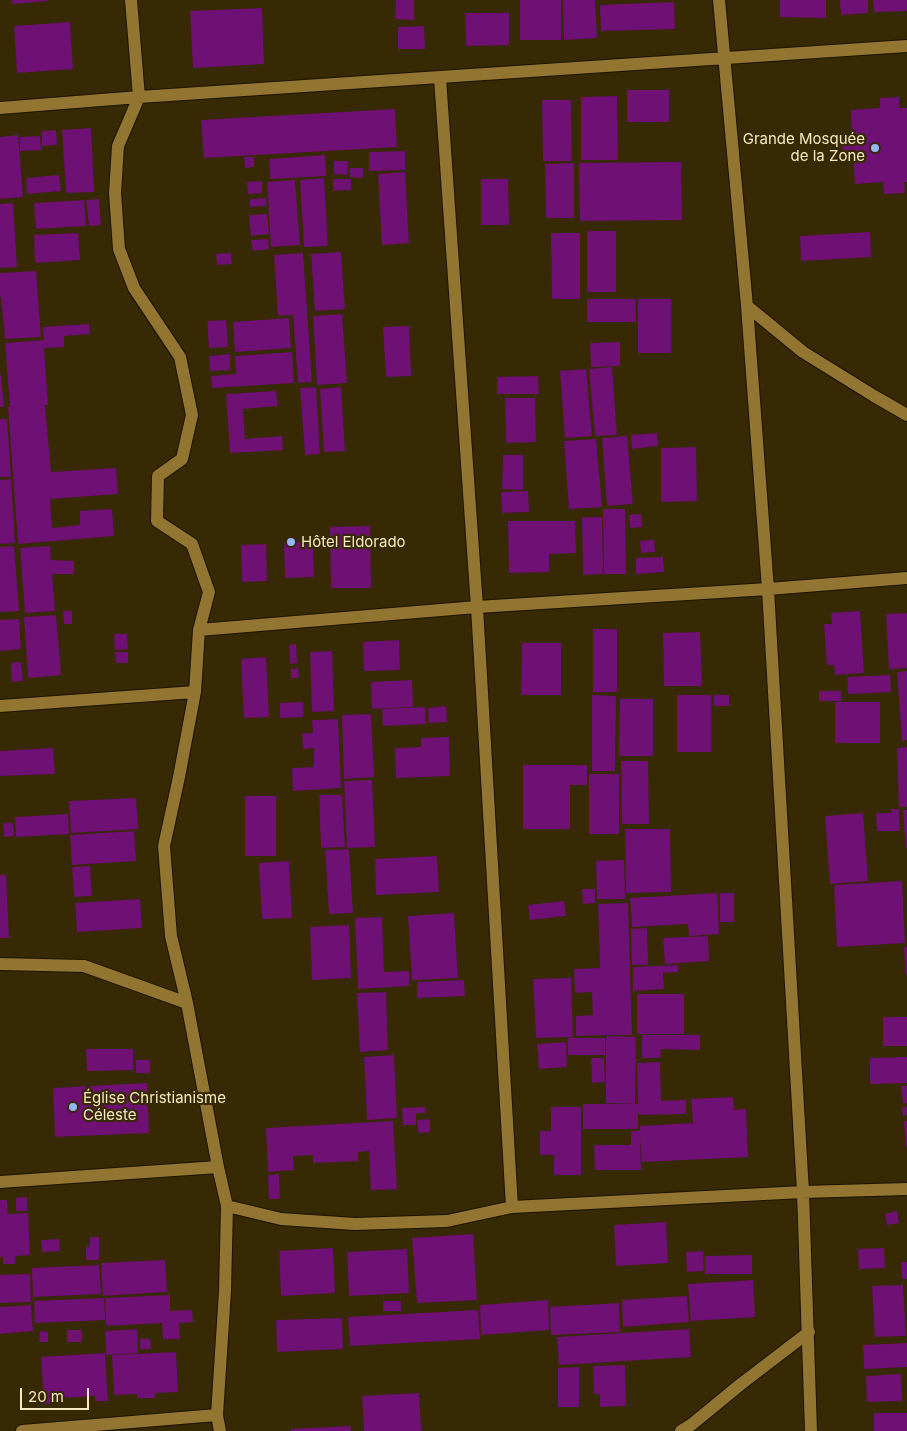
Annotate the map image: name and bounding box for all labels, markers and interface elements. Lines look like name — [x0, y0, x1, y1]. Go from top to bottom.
place label: Grande Mosquée de la Zone — [743, 130, 865, 165]
marker: Grande Mosquée de la Zone — [869, 142, 881, 154]
place label: Hôtel Eldorado — [301, 533, 406, 551]
marker: Hôtel Eldorado — [285, 536, 297, 548]
place label: Église Christianisme Céleste — [83, 1089, 226, 1124]
marker: Église Christianisme Céleste — [67, 1101, 79, 1113]
scale bar — [22, 1378, 91, 1410]
text: 20 m — [28, 1387, 64, 1406]

